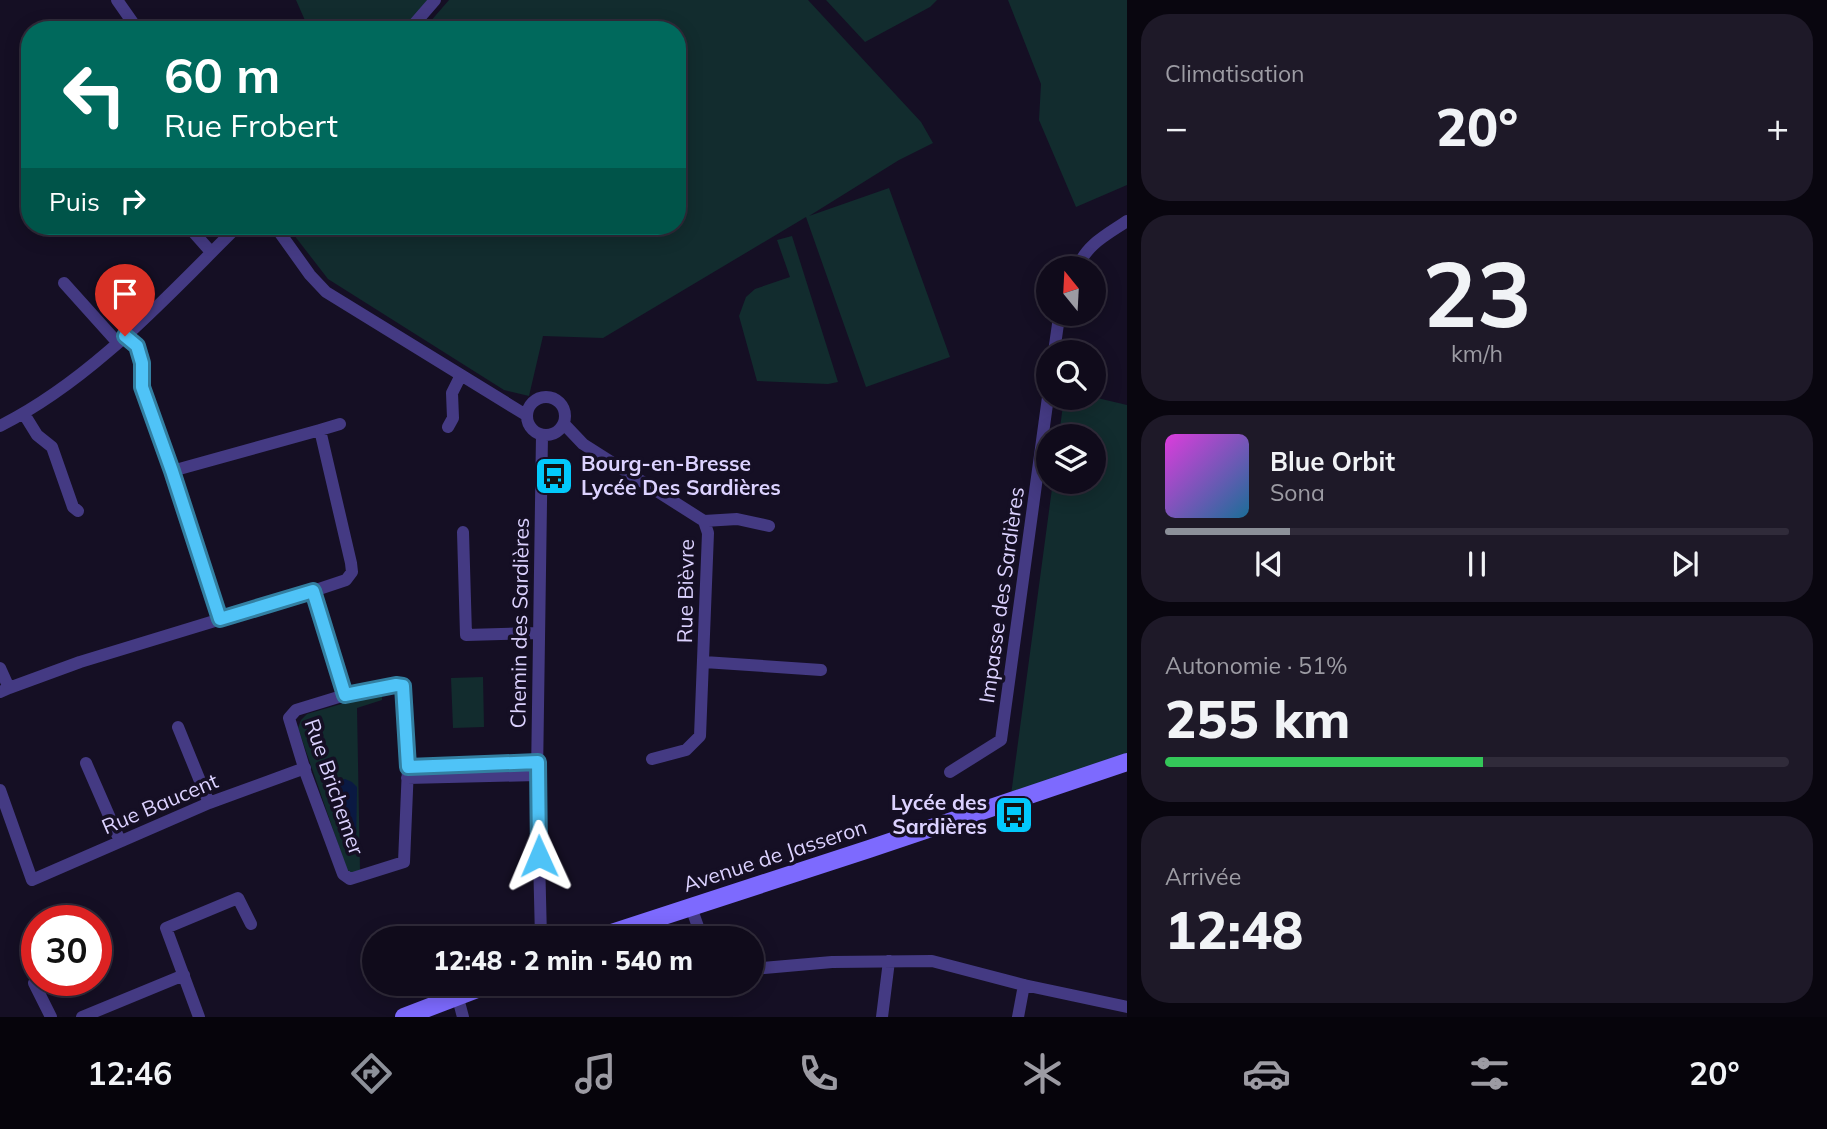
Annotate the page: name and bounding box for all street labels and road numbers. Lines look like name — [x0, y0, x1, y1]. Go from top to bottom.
street label: Impasse des Sardières — [973, 485, 1029, 705]
street label: Chemin des Sardières — [504, 517, 534, 729]
street label: Rue Bièvre — [671, 539, 699, 643]
street label: Rue Brichemer — [300, 715, 370, 858]
street label: Rue Baucent — [98, 767, 222, 839]
street label: Avenue de Jasseron — [680, 813, 870, 897]

